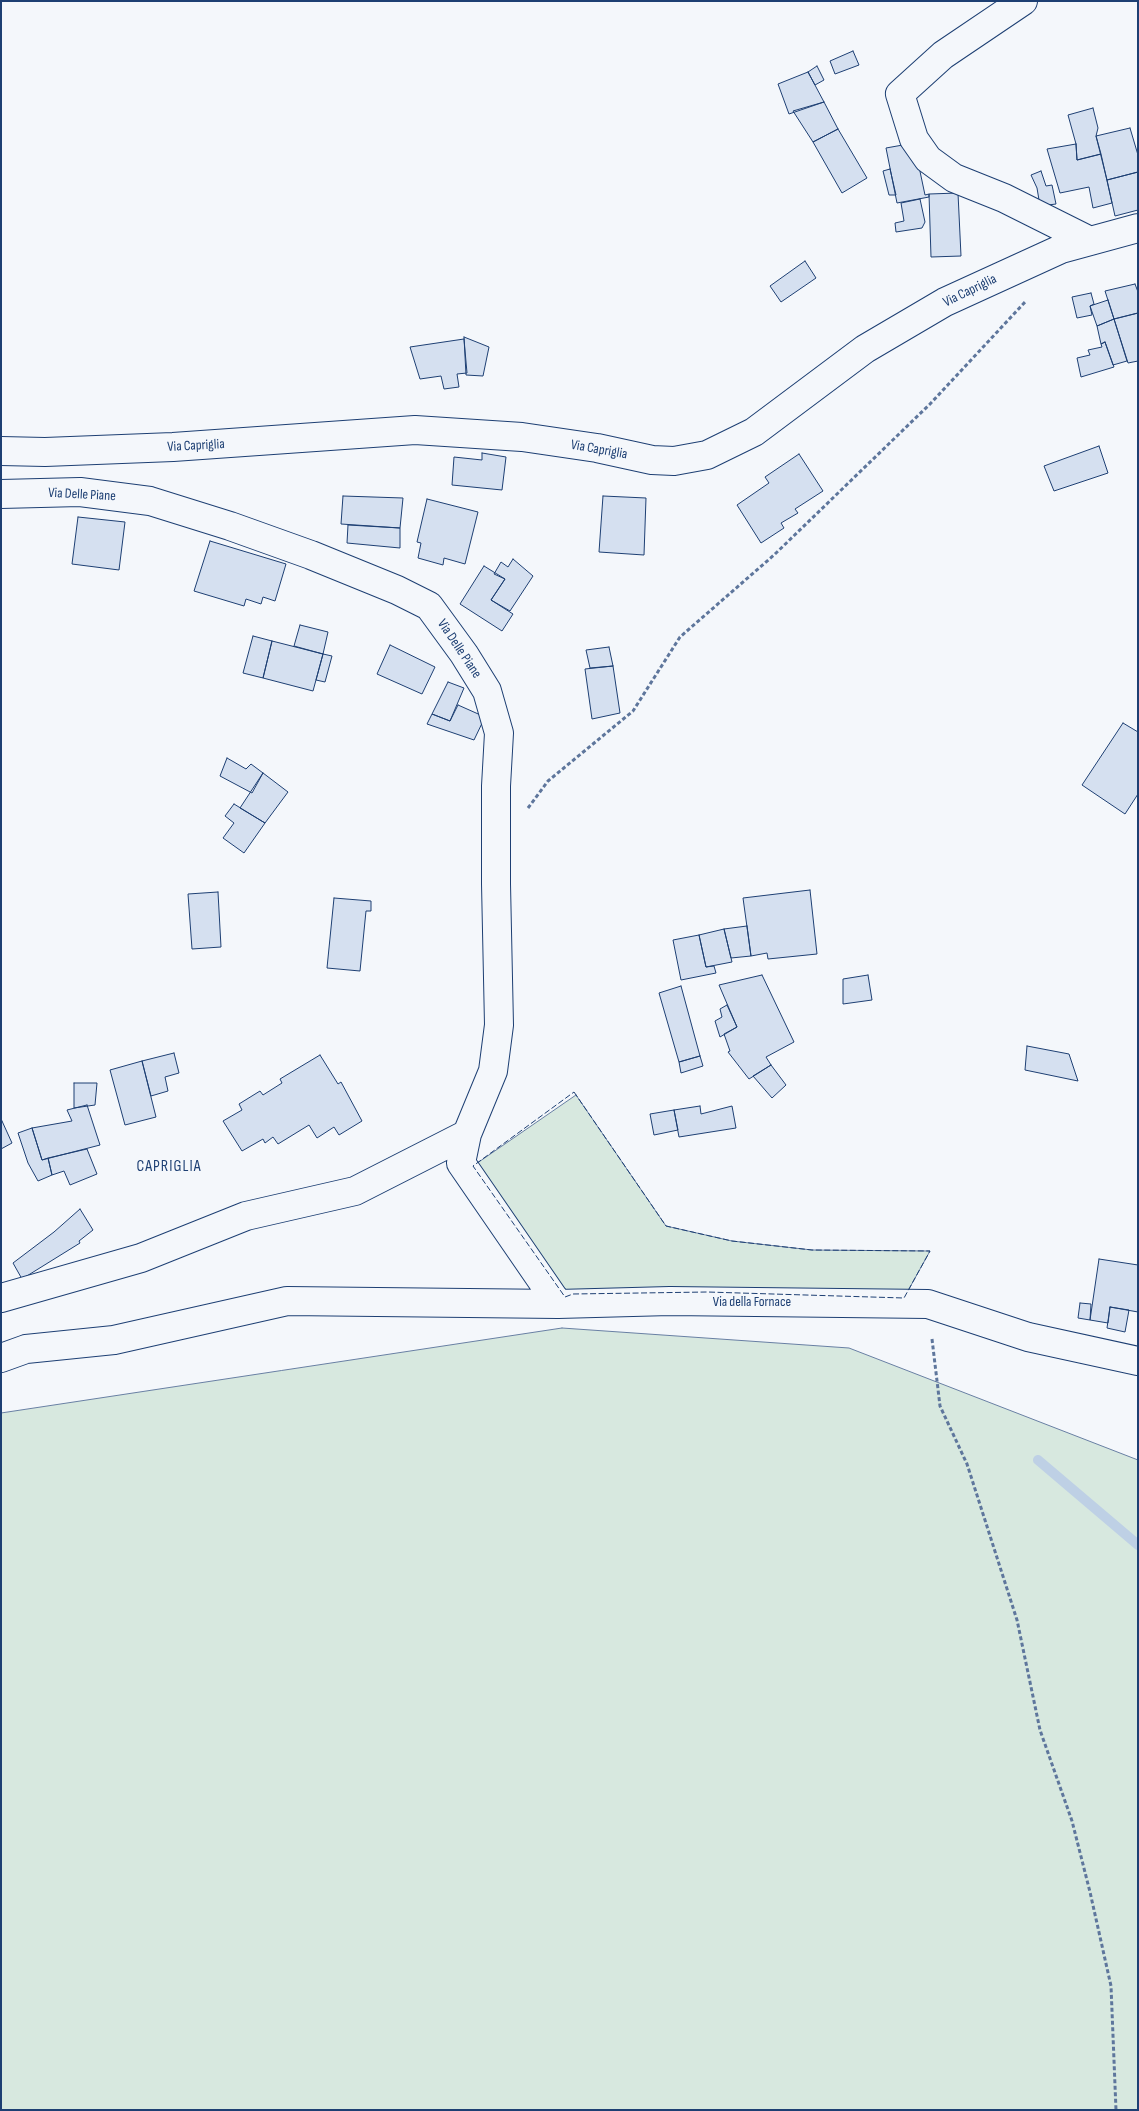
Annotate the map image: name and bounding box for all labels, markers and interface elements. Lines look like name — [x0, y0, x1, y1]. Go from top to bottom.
street label: Via Capriglia — [941, 271, 999, 311]
street label: Via Capriglia — [167, 436, 225, 456]
street label: Via Capriglia — [569, 437, 629, 463]
street label: Via Delle Piane — [48, 485, 116, 505]
street label: Via Delle Piane — [433, 616, 485, 682]
district label: CAPRIGLIA — [135, 1157, 203, 1177]
street label: Via della Fornace — [713, 1294, 791, 1310]

